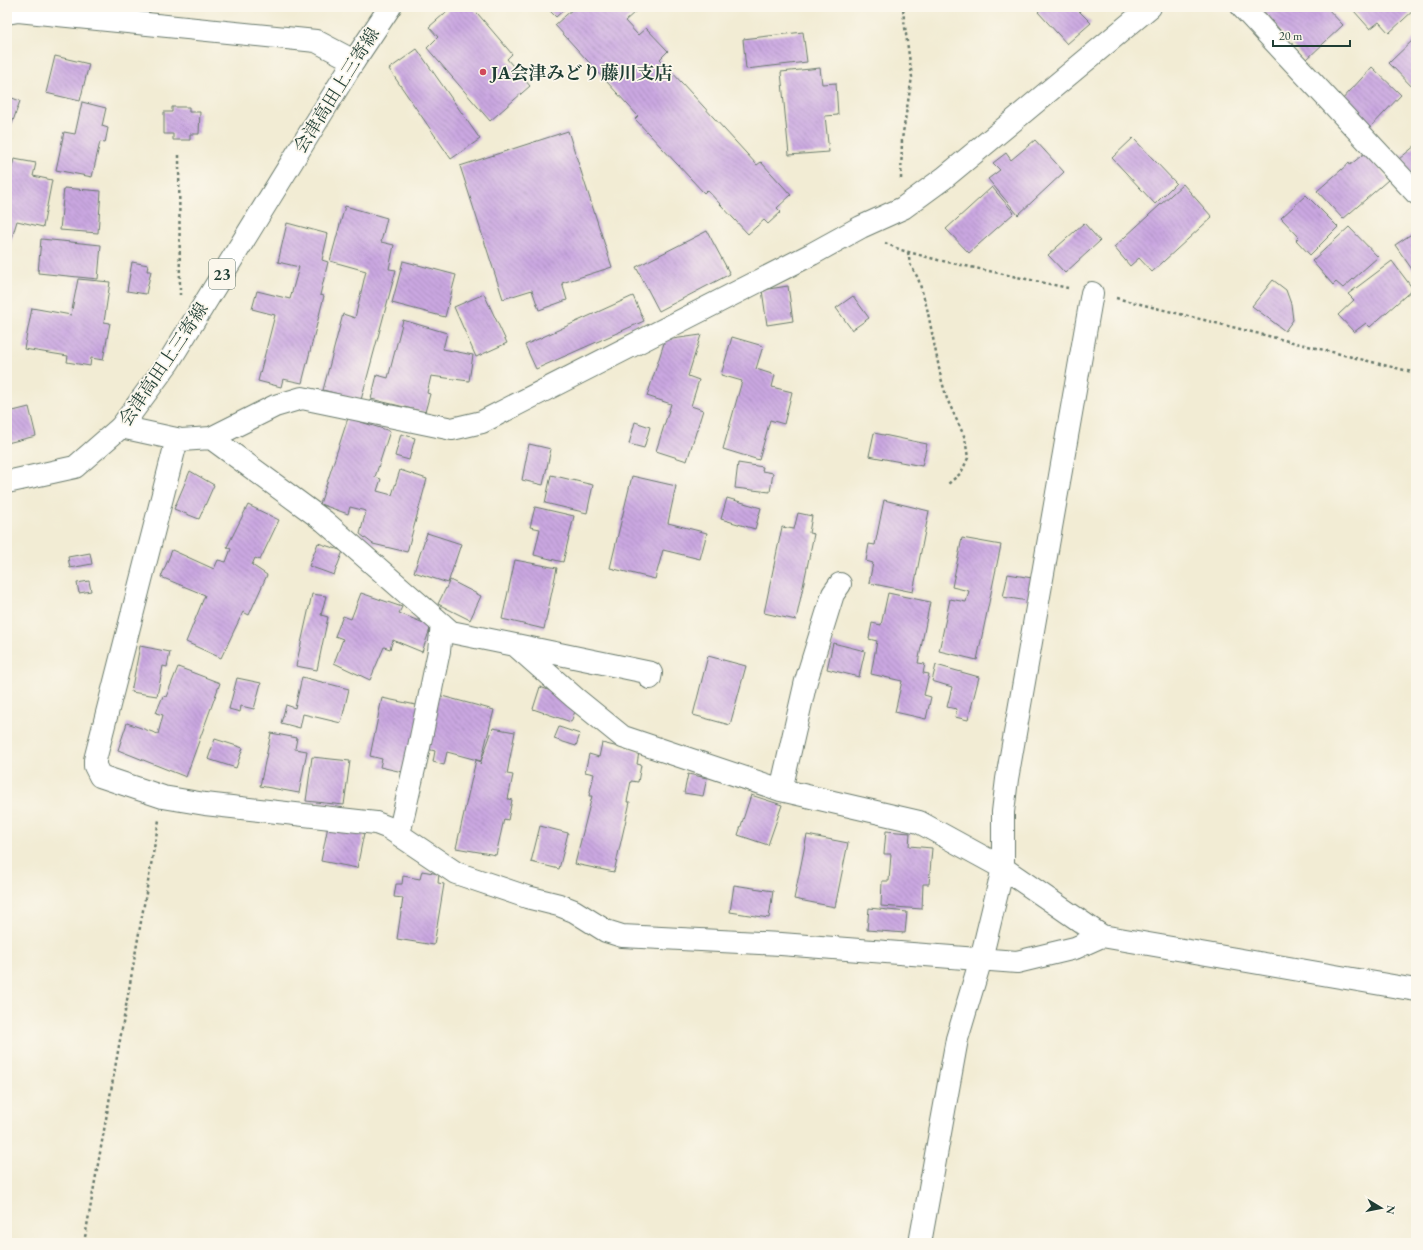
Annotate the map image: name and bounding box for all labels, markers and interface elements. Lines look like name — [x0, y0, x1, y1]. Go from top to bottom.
scale bar — [1273, 22, 1350, 48]
street label: 会津高田上三寄線 — [288, 23, 384, 157]
text: 20 m — [1279, 28, 1303, 44]
place label: JA会津みどり藤川支店 — [489, 61, 673, 84]
marker: JA会津みどり藤川支店 — [478, 67, 488, 77]
road number: 23 — [209, 259, 235, 289]
street label: 会津高田上三寄線 — [113, 298, 213, 430]
north arrow — [1361, 1188, 1401, 1228]
text: N — [1383, 1204, 1399, 1215]

